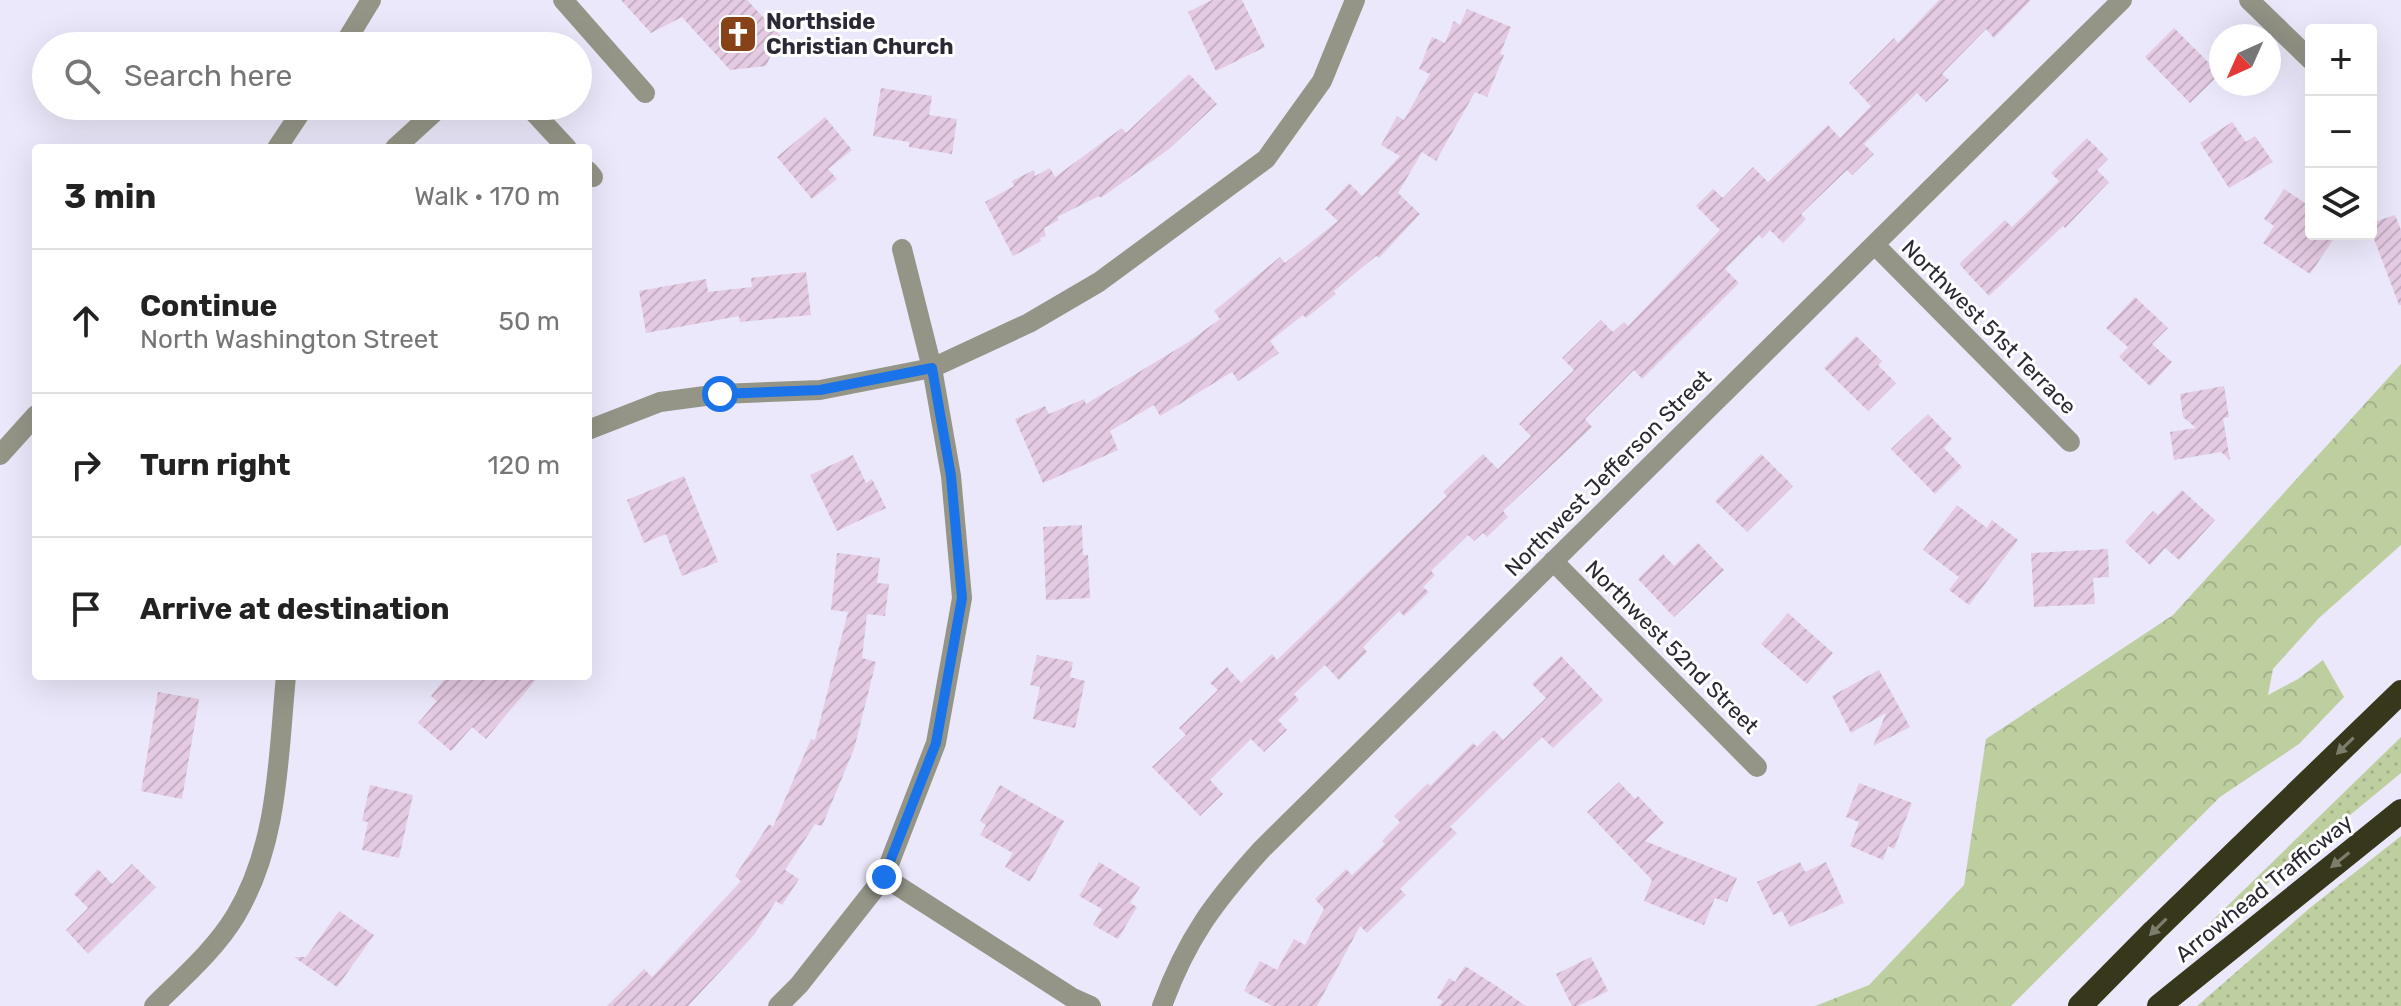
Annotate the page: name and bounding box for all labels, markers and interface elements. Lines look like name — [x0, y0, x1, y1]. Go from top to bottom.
place label: Northside Christian Church — [766, 8, 954, 60]
church icon: Northside Christian Church — [717, 13, 759, 55]
north arrow — [2209, 24, 2281, 96]
map controls — [2305, 24, 2377, 240]
button: + — [2305, 24, 2377, 96]
search box — [32, 32, 592, 120]
icon: search — [60, 54, 104, 98]
text: Search here — [124, 58, 292, 94]
button: − — [2305, 96, 2377, 168]
button: layers — [2305, 168, 2377, 240]
text: 3 min — [64, 176, 156, 217]
text: Walk · 170 m — [414, 181, 560, 212]
street label: Northwest 51st Terrace — [1896, 234, 2082, 420]
text: Continue — [140, 288, 277, 324]
icon: ahead — [64, 299, 108, 343]
text: 50 m — [499, 306, 560, 337]
text: North Washington Street — [140, 324, 438, 355]
street label: Northwest Jefferson Street — [1499, 364, 1717, 582]
route start — [702, 376, 738, 412]
icon: right — [64, 443, 108, 487]
text: Turn right — [140, 447, 291, 483]
text: 120 m — [488, 450, 560, 481]
street label: Northwest 52nd Street — [1580, 555, 1765, 740]
icon: arrive — [64, 587, 108, 631]
text: Arrive at destination — [140, 591, 450, 627]
one-way arrow — [2336, 737, 2355, 755]
street label: Arrowhead Trafficway — [2170, 808, 2358, 968]
one-way arrow — [2330, 851, 2351, 868]
route end — [866, 859, 902, 895]
one-way arrow — [2149, 917, 2168, 936]

